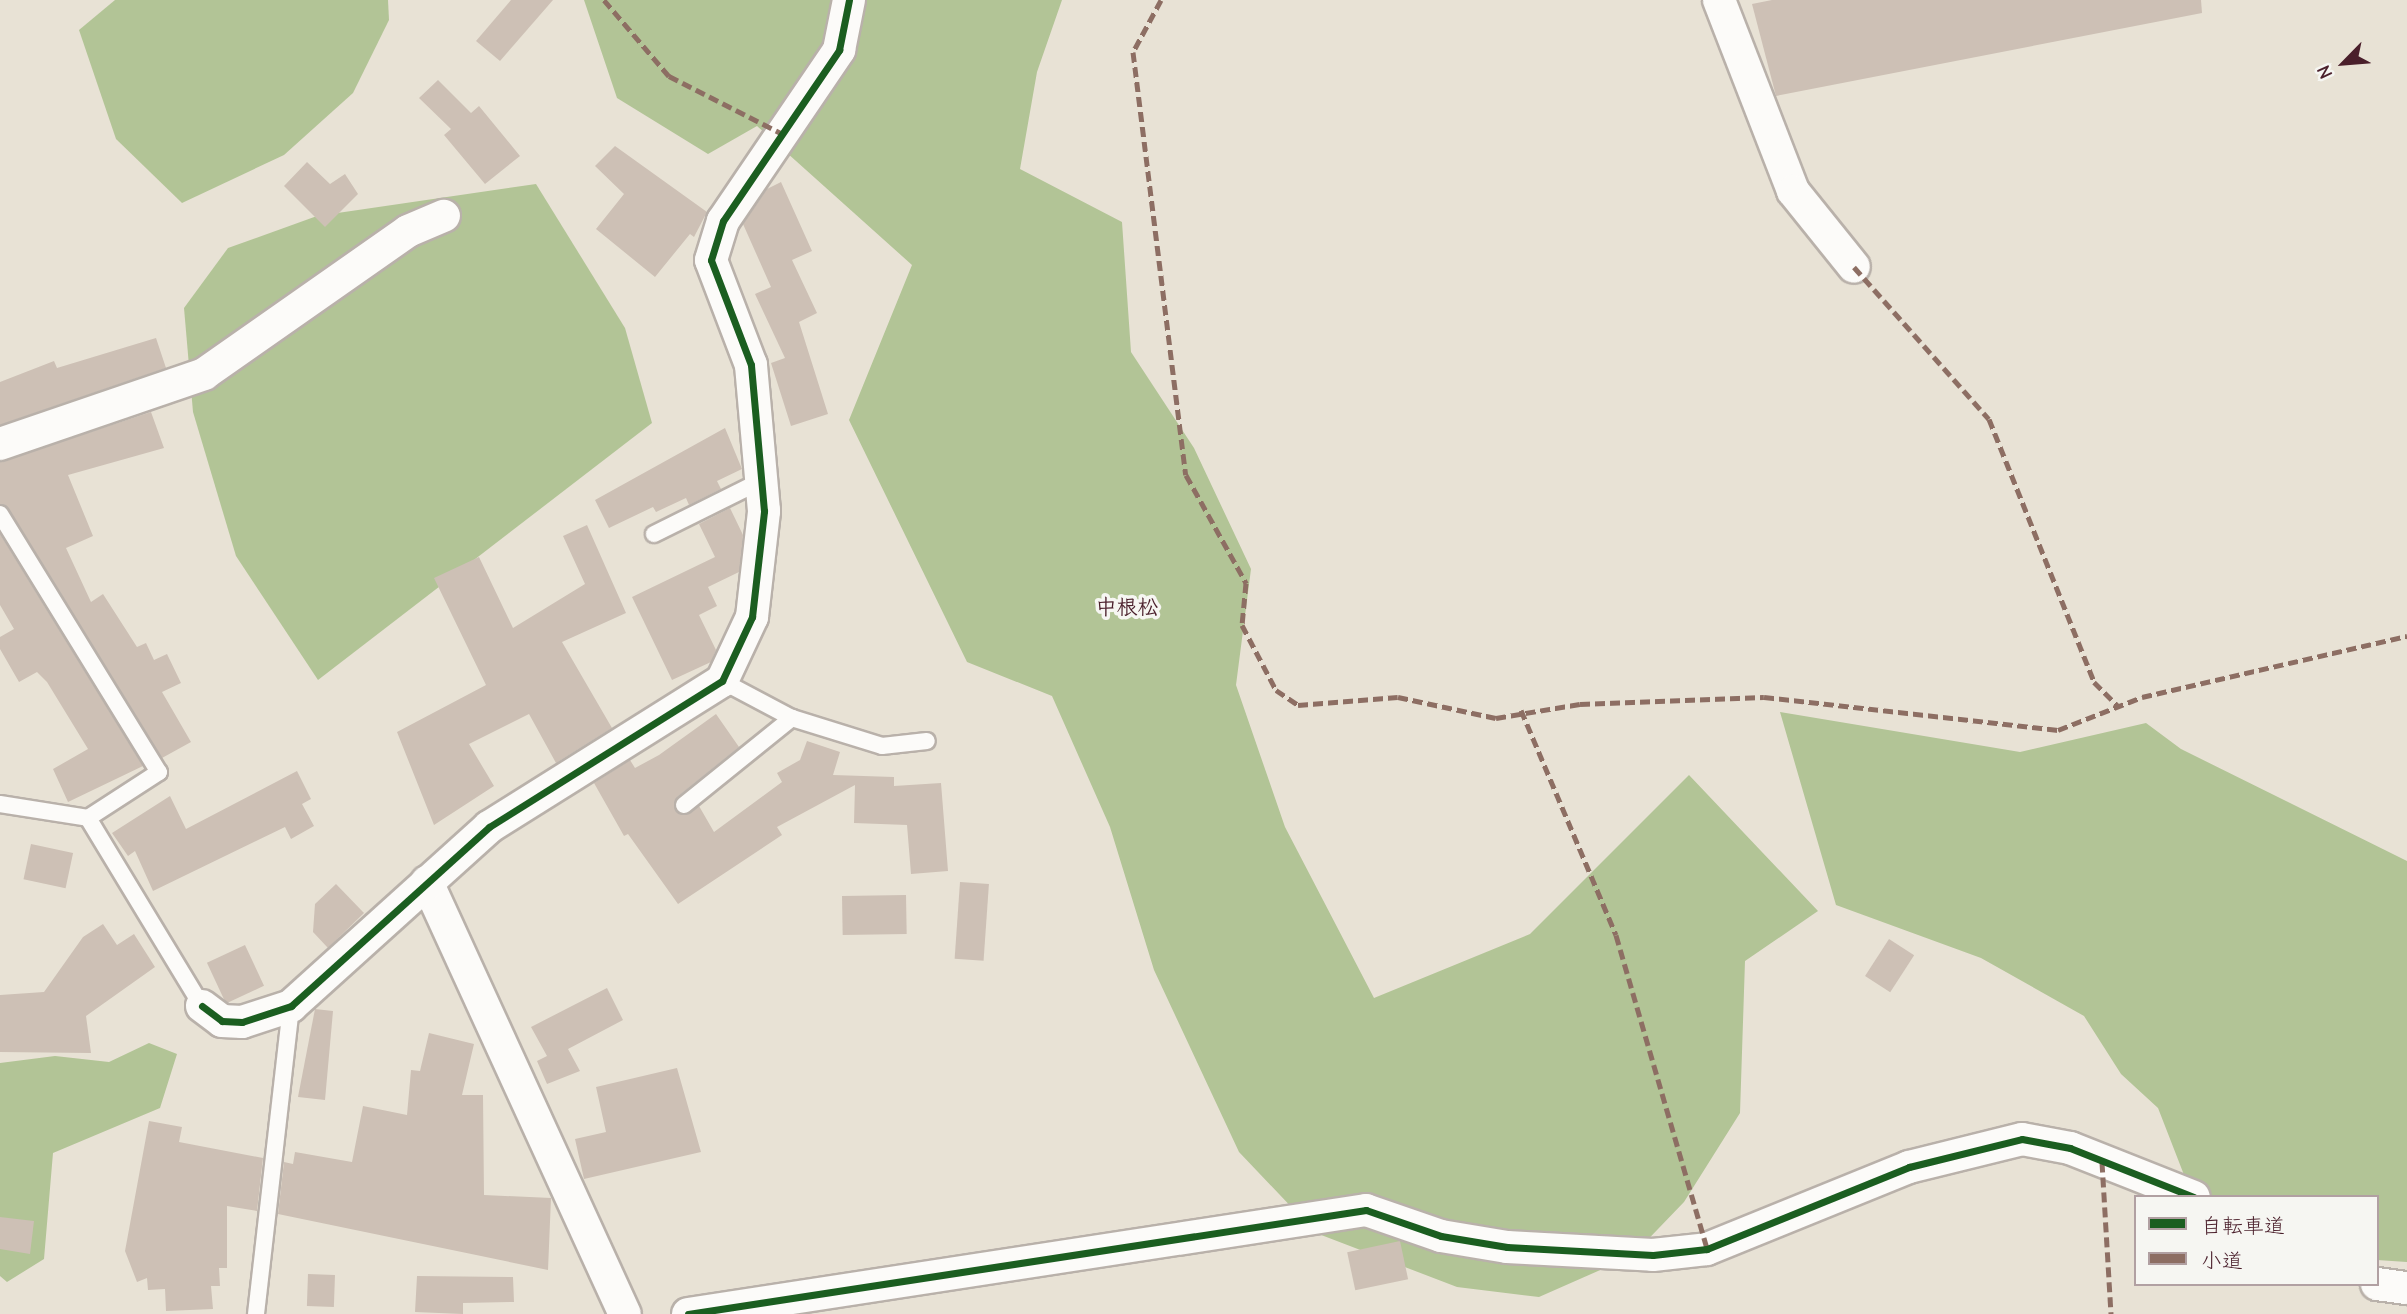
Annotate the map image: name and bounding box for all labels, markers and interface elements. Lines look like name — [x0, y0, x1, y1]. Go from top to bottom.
north arrow — [2309, 28, 2379, 98]
text: N — [2312, 62, 2338, 82]
district label: 中根松 — [1096, 594, 1158, 620]
legend — [2134, 1195, 2379, 1286]
text: 自転車道 — [2201, 1214, 2285, 1238]
text: 小道 — [2201, 1249, 2243, 1273]

